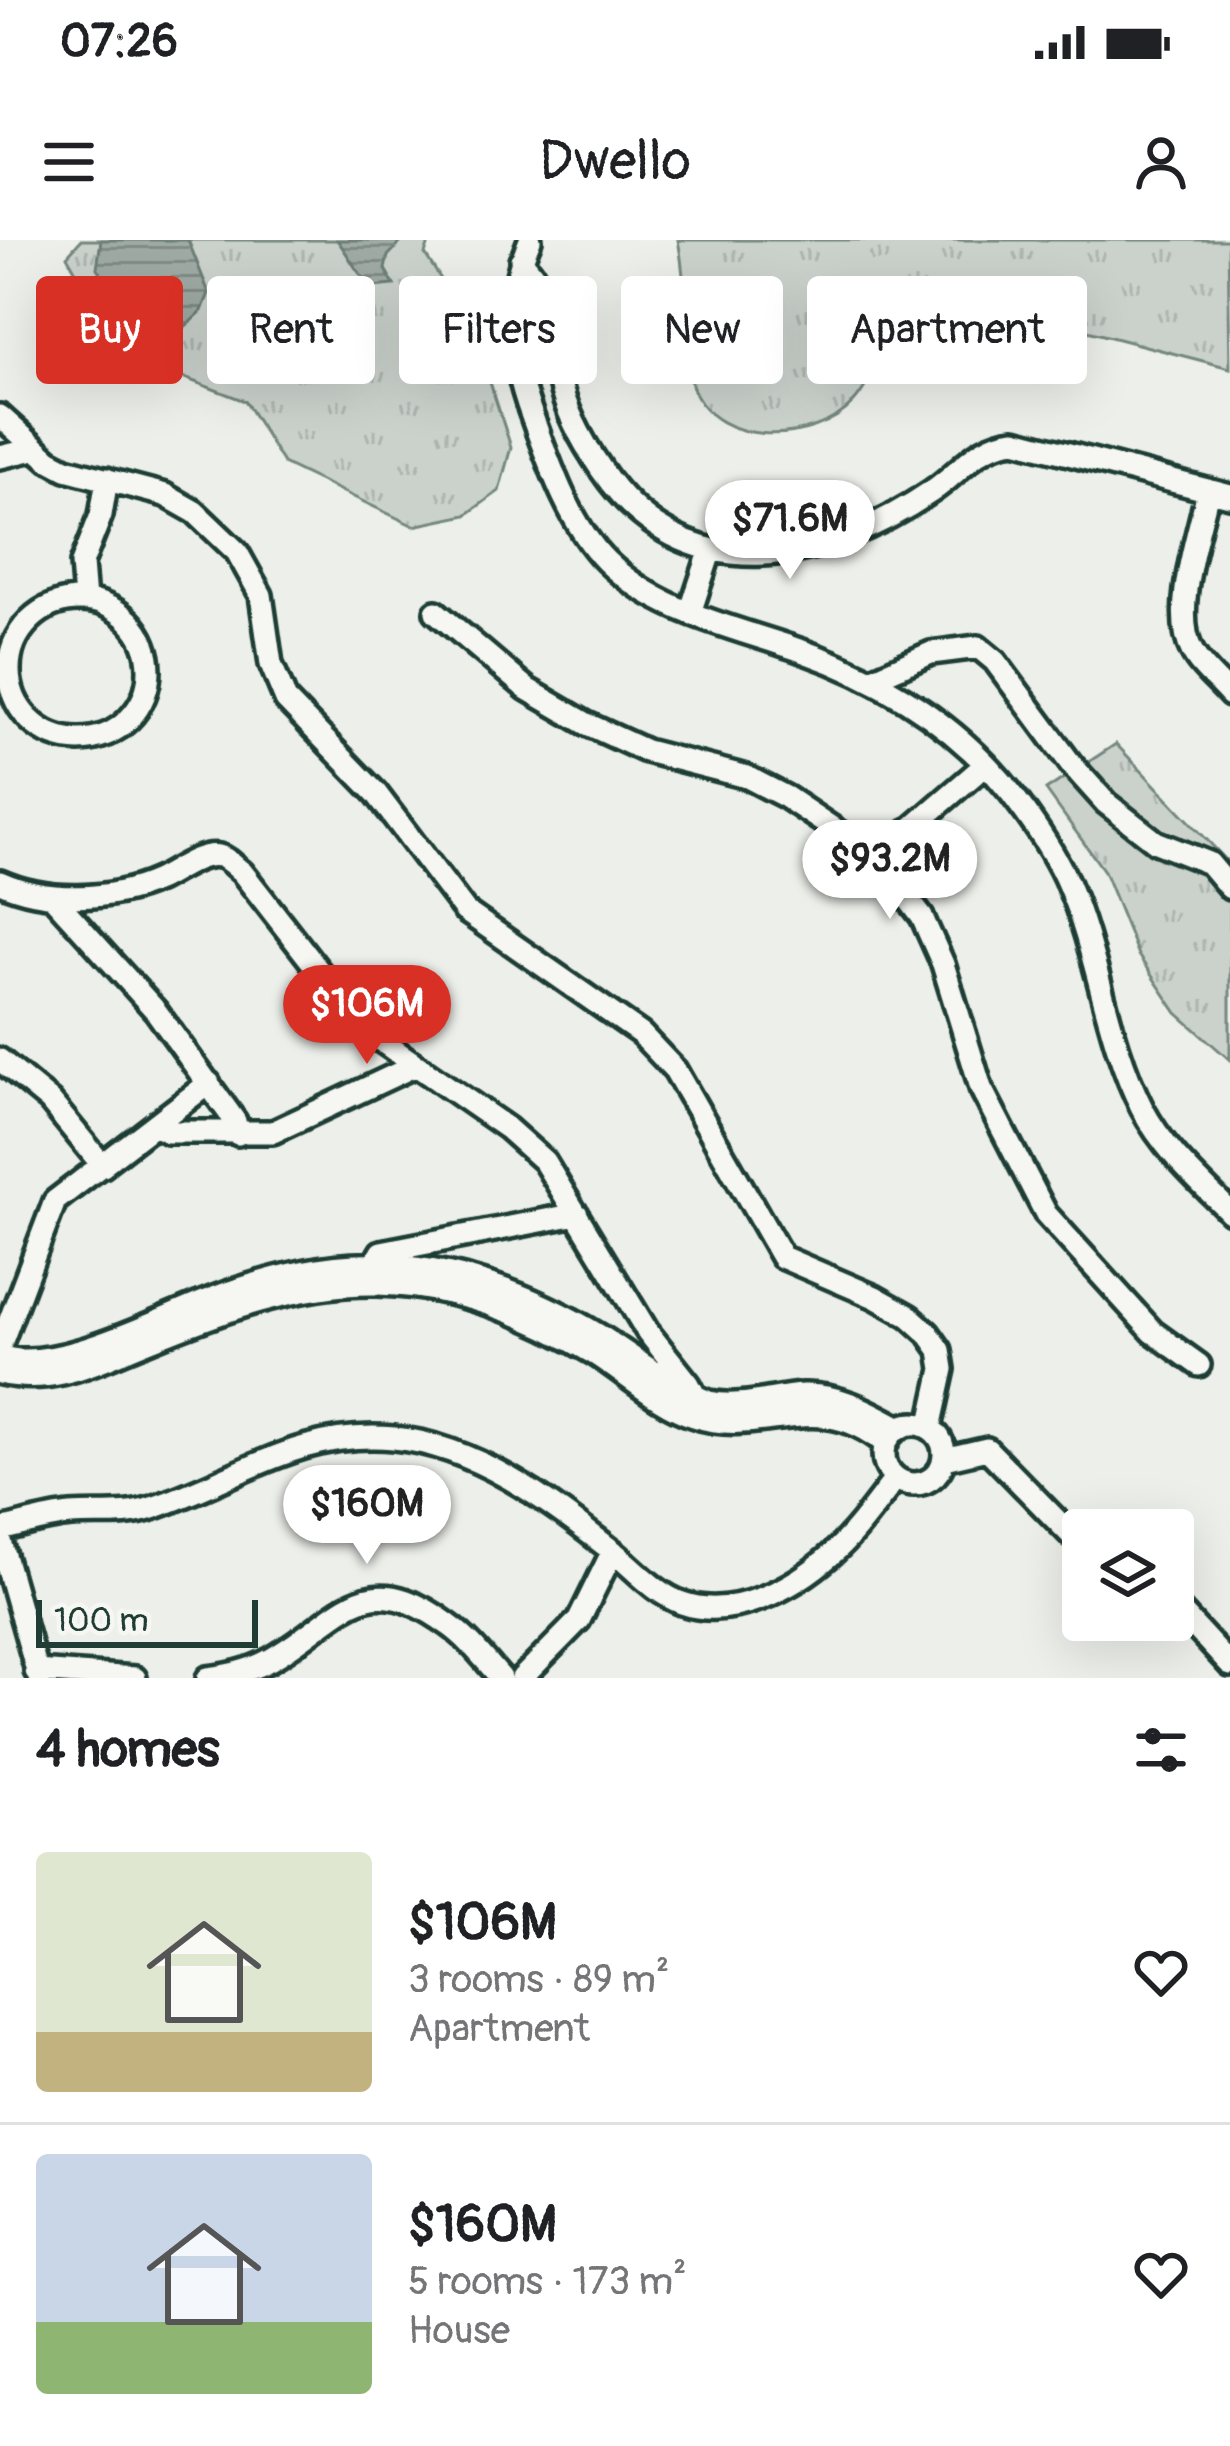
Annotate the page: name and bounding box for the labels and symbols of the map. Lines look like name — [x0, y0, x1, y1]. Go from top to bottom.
pin: $71.6M — [692, 480, 888, 582]
pin: $93.2M — [792, 820, 988, 922]
pin: $106M — [283, 965, 451, 1067]
pin: $160M — [283, 1465, 451, 1567]
scale bar — [36, 1594, 258, 1647]

